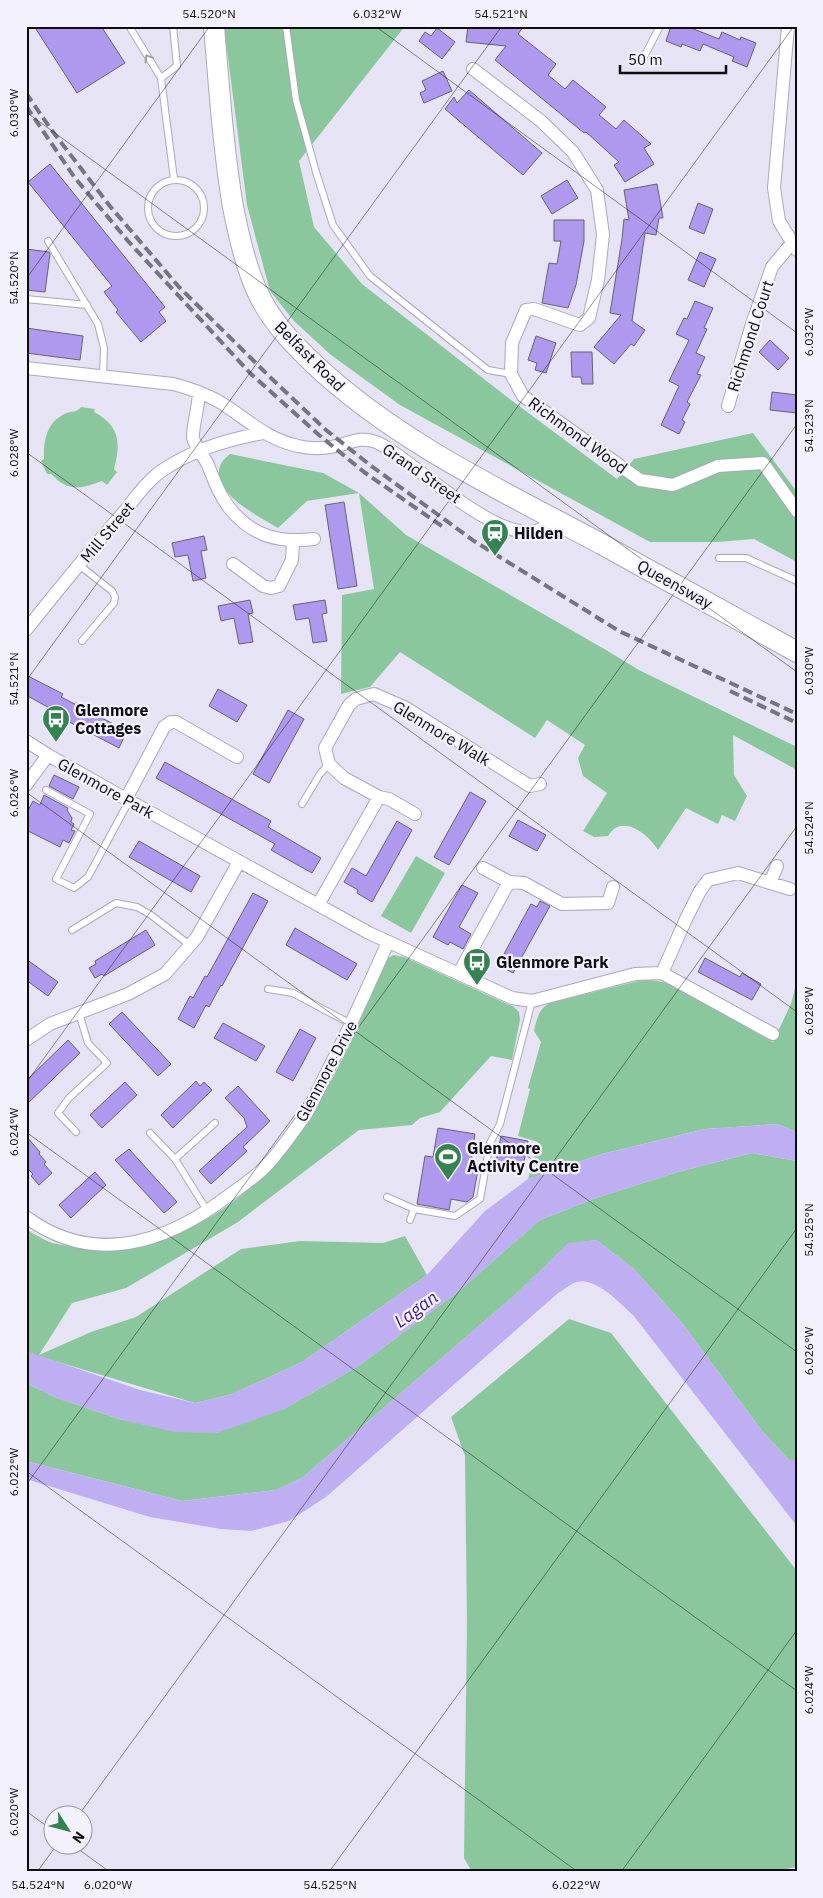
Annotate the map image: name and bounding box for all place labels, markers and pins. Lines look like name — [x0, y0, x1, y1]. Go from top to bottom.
station icon: Hilden — [480, 518, 510, 557]
place label: Hilden — [514, 523, 563, 543]
place label: Glenmore Cottages — [75, 700, 149, 738]
bus stop icon: Glenmore Cottages — [41, 704, 71, 743]
bus stop icon: Glenmore Park — [462, 947, 492, 986]
place label: Glenmore Park — [496, 952, 609, 972]
place label: Glenmore Activity Centre — [467, 1138, 579, 1176]
sports icon: Glenmore Activity Centre — [433, 1142, 463, 1181]

